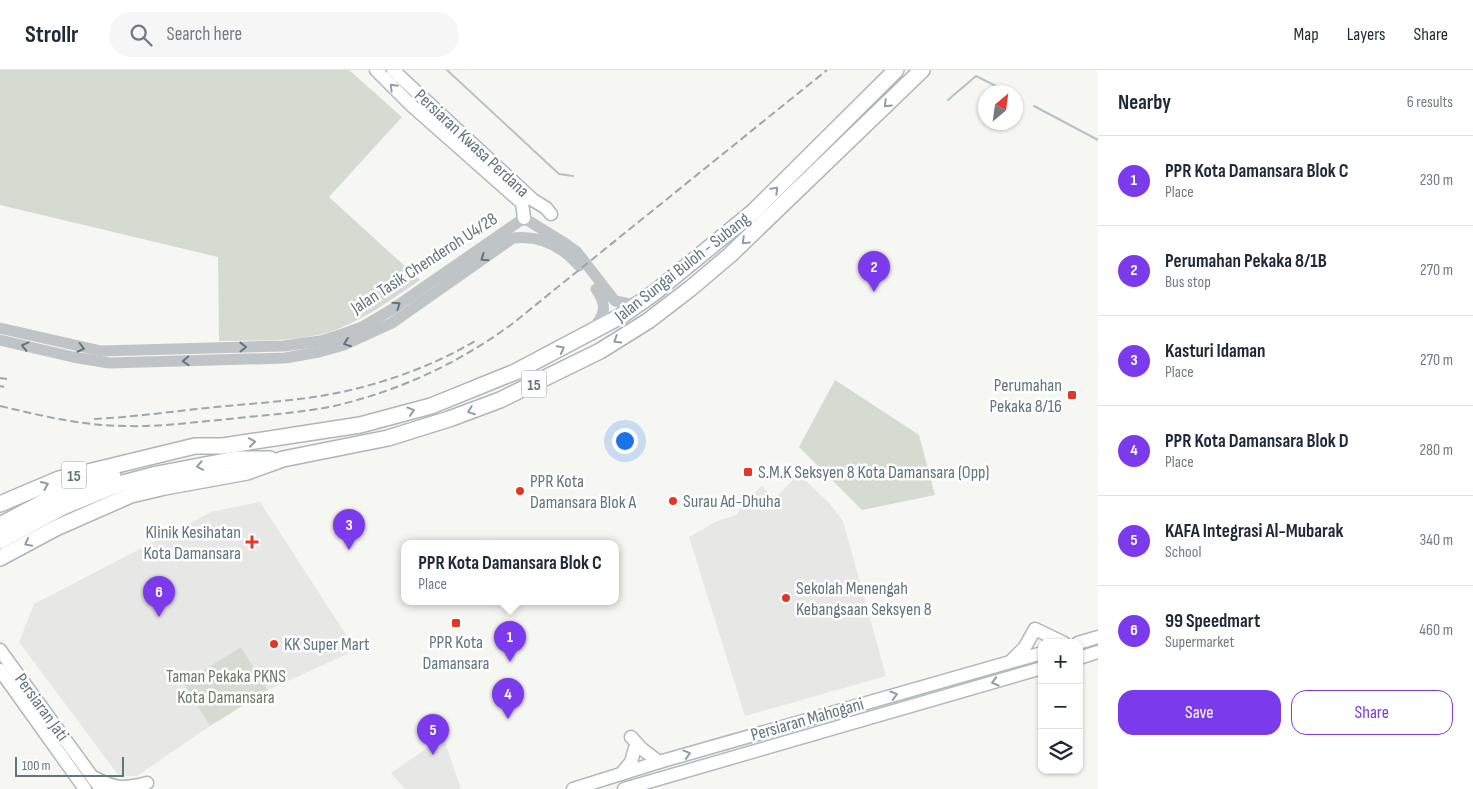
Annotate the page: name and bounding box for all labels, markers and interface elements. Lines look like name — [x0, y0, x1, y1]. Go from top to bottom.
search box — [109, 12, 459, 57]
text: Strollr — [25, 20, 79, 49]
icon: search — [127, 21, 155, 49]
text: Search here — [167, 23, 242, 46]
text: Map — [1294, 24, 1319, 45]
text: Layers — [1347, 24, 1386, 45]
text: Share — [1414, 24, 1448, 45]
one-way arrow — [390, 84, 399, 93]
street label: Persiaran Kwasa Perdana — [410, 85, 533, 202]
north arrow — [978, 85, 1023, 130]
text: Nearby — [1118, 90, 1171, 115]
text: 6 results — [1407, 93, 1453, 112]
one-way arrow — [884, 98, 893, 107]
text: PPR Kota Damansara Blok C — [1165, 160, 1348, 183]
text: 1 — [1131, 171, 1137, 190]
text: 230 m — [1420, 171, 1453, 190]
text: Place — [1165, 183, 1194, 202]
one-way arrow — [769, 187, 778, 196]
street label: Jalan Tasik Chenderoh U4/28 — [346, 208, 501, 319]
street label: Jalan Sungai Buloh - Subang — [610, 208, 754, 327]
one-way arrow — [742, 235, 751, 244]
text: Perumahan Pekaka 8/1B — [1165, 250, 1327, 273]
pin: 2 — [858, 251, 890, 292]
one-way arrow — [480, 252, 490, 261]
text: 2 — [1130, 261, 1138, 280]
text: 270 m — [1420, 261, 1453, 280]
text: Bus stop — [1165, 273, 1211, 292]
one-way arrow — [391, 302, 401, 311]
one-way arrow — [613, 334, 622, 344]
one-way arrow — [343, 337, 351, 347]
text: Kasturi Idaman — [1165, 340, 1266, 363]
one-way arrow — [21, 341, 30, 352]
one-way arrow — [77, 342, 86, 353]
one-way arrow — [240, 342, 248, 352]
one-way arrow — [556, 345, 565, 355]
text: 3 — [1130, 351, 1138, 370]
text: 270 m — [1420, 351, 1453, 370]
one-way arrow — [182, 355, 190, 366]
text: Place — [1165, 363, 1194, 382]
road number: 15 — [522, 370, 546, 398]
place label: Perumahan Pekaka 8/16 — [989, 375, 1062, 417]
marker: Perumahan Pekaka 8/16 — [1066, 389, 1078, 401]
one-way arrow — [467, 405, 476, 415]
one-way arrow — [407, 406, 415, 417]
your location — [612, 428, 638, 454]
text: PPR Kota Damansara Blok D — [1165, 430, 1349, 453]
one-way arrow — [248, 437, 256, 448]
text: 4 — [1130, 441, 1138, 460]
text: 280 m — [1419, 441, 1453, 460]
text: Place — [1165, 453, 1194, 472]
one-way arrow — [196, 460, 204, 470]
road number: 15 — [62, 462, 86, 488]
place label: S.M.K Seksyen 8 Kota Damansara (Opp) — [758, 462, 989, 483]
marker: S.M.K Seksyen 8 Kota Damansara (Opp) — [742, 466, 754, 478]
place label: PPR Kota Damansara Blok A — [530, 471, 636, 513]
one-way arrow — [40, 480, 49, 491]
marker: PPR Kota Damansara Blok A — [514, 485, 526, 497]
place label: Surau Ad-Dhuha — [683, 491, 781, 512]
marker: Surau Ad-Dhuha — [667, 495, 679, 507]
pin: 3 — [333, 509, 365, 550]
text: KAFA Integrasi Al-Mubarak — [1165, 520, 1343, 543]
place label: Klinik Kesihatan Kota Damansara — [144, 522, 241, 564]
text: 5 — [1130, 531, 1138, 550]
text: 340 m — [1420, 531, 1453, 550]
marker: Klinik Kesihatan Kota Damansara — [245, 535, 259, 549]
one-way arrow — [24, 537, 33, 547]
popup — [401, 540, 619, 605]
text: School — [1165, 543, 1201, 562]
text: PPR Kota Damansara Blok C — [418, 552, 602, 575]
text: Place — [418, 575, 447, 594]
pin: 6 — [143, 576, 175, 617]
place label: Sekolah Menengah Kebangsaan Seksyen 8 — [796, 578, 932, 620]
marker: Sekolah Menengah Kebangsaan Seksyen 8 — [780, 592, 792, 604]
text: 99 Speedmart — [1165, 610, 1260, 633]
marker: PPR Kota Damansara — [450, 617, 462, 629]
pin: 1 — [494, 621, 526, 662]
text: 6 — [1130, 621, 1138, 640]
text: 460 m — [1419, 621, 1453, 640]
place label: PPR Kota Damansara — [423, 632, 490, 674]
text: Supermarket — [1165, 633, 1234, 652]
place label: KK Super Mart — [284, 634, 370, 655]
marker: KK Super Mart — [268, 638, 280, 650]
map controls — [1038, 639, 1083, 774]
button: + — [1038, 639, 1083, 684]
park label: Taman Pekaka PKNS Kota Damansara — [166, 666, 286, 708]
street label: Persiaran Jati — [10, 669, 73, 745]
one-way arrow — [991, 676, 999, 686]
pin: 4 — [492, 678, 524, 719]
button: − — [1038, 684, 1083, 729]
one-way arrow — [889, 690, 898, 701]
button: Save — [1118, 690, 1281, 735]
button: Share — [1291, 690, 1453, 735]
street label: Persiaran Mahogani — [748, 693, 866, 746]
pin: 5 — [417, 714, 449, 755]
button: layers — [1038, 729, 1083, 774]
one-way arrow — [682, 749, 690, 759]
scale bar — [15, 754, 124, 777]
text: 100 m — [22, 757, 51, 774]

